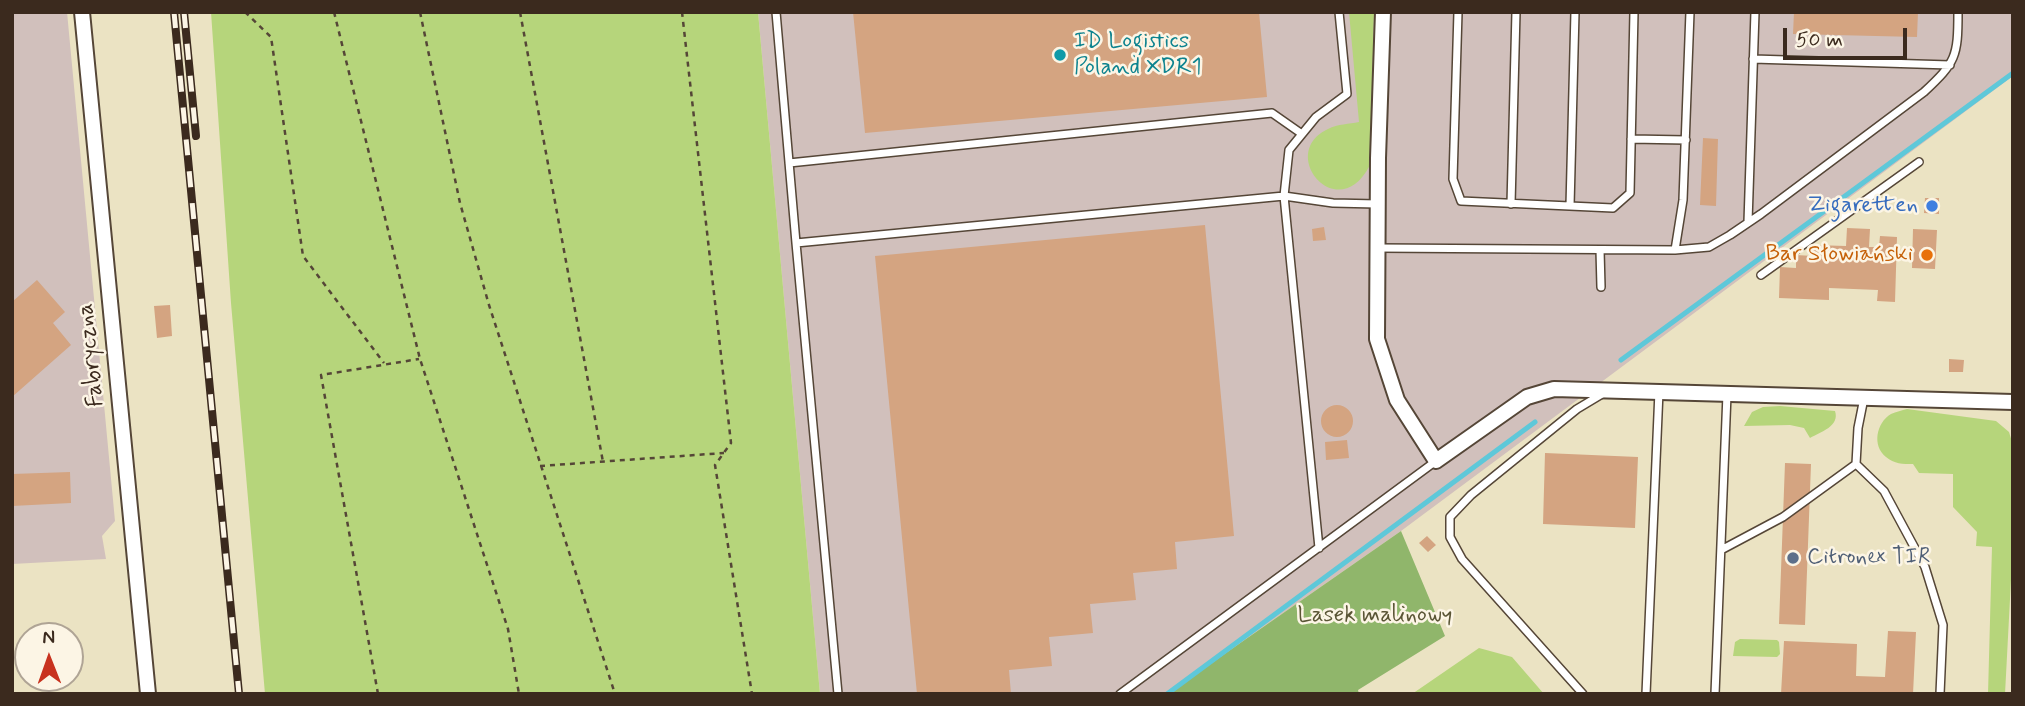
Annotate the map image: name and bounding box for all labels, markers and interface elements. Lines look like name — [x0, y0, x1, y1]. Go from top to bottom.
scale bar — [1787, 14, 1911, 58]
text: 50 m — [1796, 26, 1843, 54]
place label: ID Logistics Poland XDR1 — [1074, 28, 1202, 82]
marker: ID Logistics Poland XDR1 — [1052, 47, 1068, 63]
place label: Zigaretten — [1808, 192, 1918, 220]
marker: Zigaretten — [1924, 198, 1940, 214]
place label: Bar Słowiański — [1766, 241, 1913, 269]
marker: Bar Słowiański — [1919, 247, 1935, 263]
street label: Fabryczna — [73, 302, 111, 408]
place label: Citronex TIR — [1807, 544, 1930, 572]
marker: Citronex TIR — [1785, 550, 1801, 566]
park label: Lasek malinowy — [1298, 602, 1452, 630]
north arrow — [14, 622, 84, 692]
text: N — [42, 625, 55, 650]

